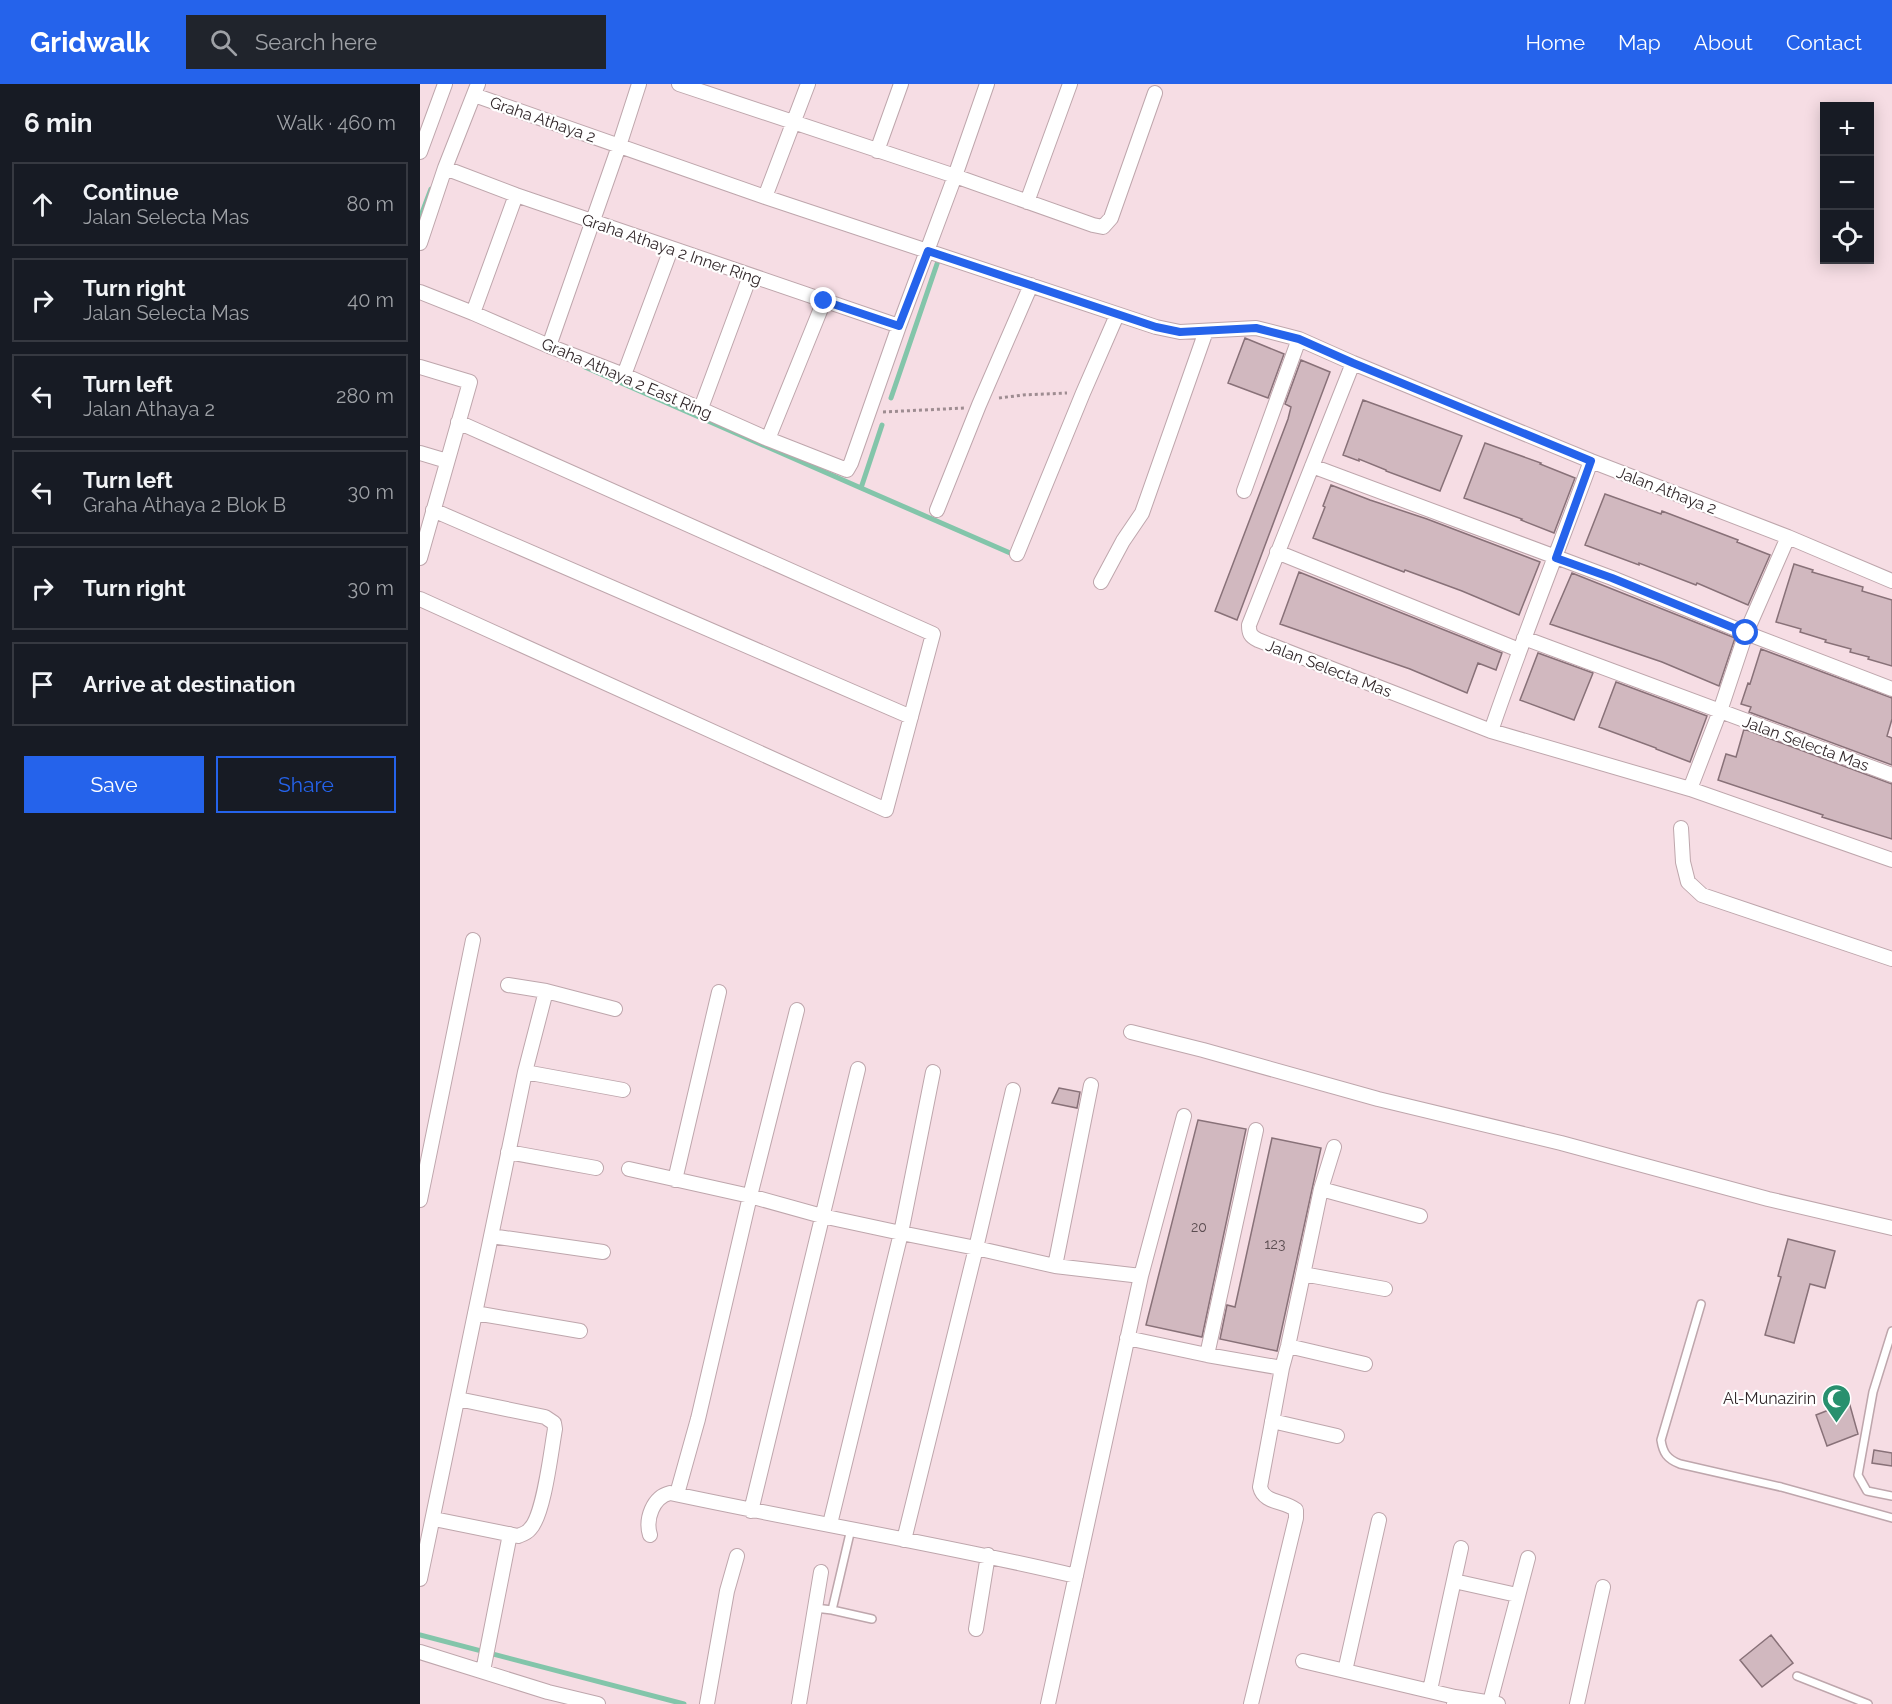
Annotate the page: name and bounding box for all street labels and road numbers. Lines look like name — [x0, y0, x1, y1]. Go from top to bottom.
street label: Graha Athaya 2 — [487, 92, 598, 146]
street label: Graha Athaya 2 Inner Ring — [579, 210, 764, 289]
street label: Graha Athaya 2 East Ring — [539, 334, 715, 423]
street label: Jalan Athaya 2 — [1614, 463, 1719, 518]
street label: Jalan Selecta Mas — [1263, 636, 1395, 701]
street label: Jalan Selecta Mas — [1740, 712, 1872, 775]

